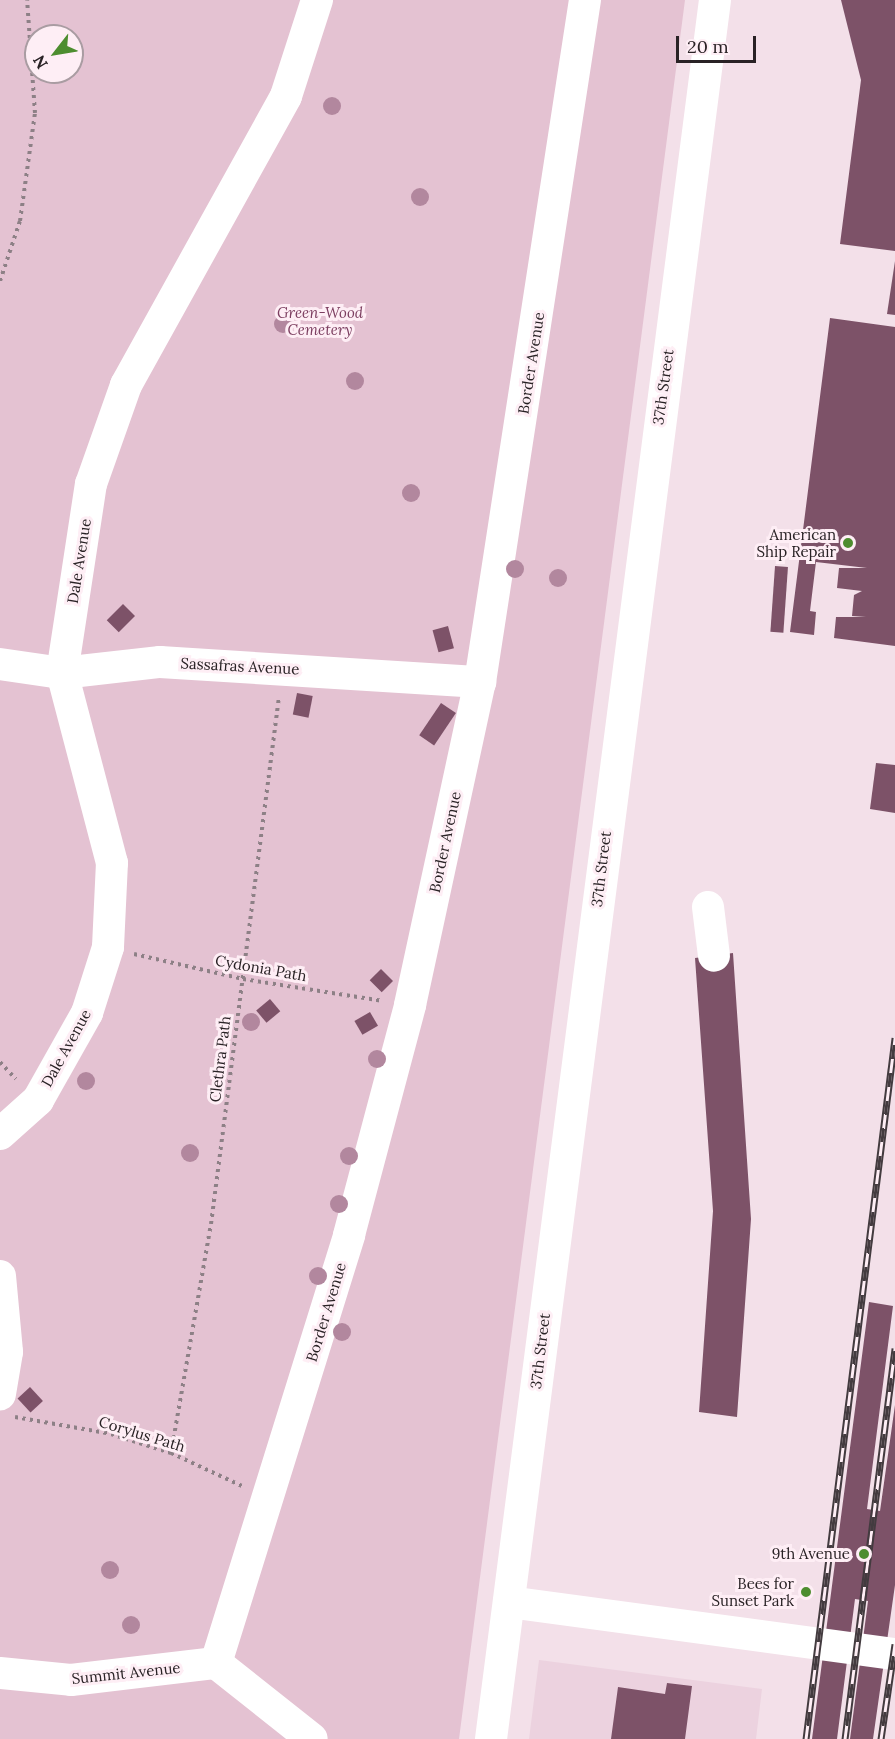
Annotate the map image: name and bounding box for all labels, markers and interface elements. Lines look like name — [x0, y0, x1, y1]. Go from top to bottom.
north arrow — [24, 24, 84, 84]
scale bar — [679, 24, 758, 62]
text: 20 m — [687, 35, 729, 58]
text: N — [29, 52, 52, 73]
park label: Green-Wood Cemetery — [277, 303, 363, 338]
street label: Border Avenue — [514, 311, 548, 415]
street label: 37th Street — [649, 348, 677, 426]
street label: Dale Avenue — [63, 517, 95, 605]
place label: American Ship Repair — [757, 525, 836, 560]
marker: American Ship Repair — [841, 536, 855, 550]
street label: Sassafras Avenue — [180, 654, 300, 678]
street label: Border Avenue — [425, 790, 465, 894]
street label: 37th Street — [587, 830, 615, 908]
street label: Cydonia Path — [214, 951, 308, 985]
street label: Dale Avenue — [37, 1006, 95, 1090]
street label: Clethra Path — [206, 1015, 234, 1103]
street label: Border Avenue — [302, 1260, 350, 1364]
street label: 37th Street — [526, 1312, 554, 1390]
street label: Corylus Path — [97, 1412, 187, 1456]
place label: 9th Avenue — [772, 1545, 850, 1563]
marker: 9th Avenue — [855, 1545, 873, 1563]
place label: Bees for Sunset Park — [712, 1574, 794, 1609]
marker: Bees for Sunset Park — [799, 1585, 813, 1599]
street label: Summit Avenue — [71, 1658, 181, 1688]

